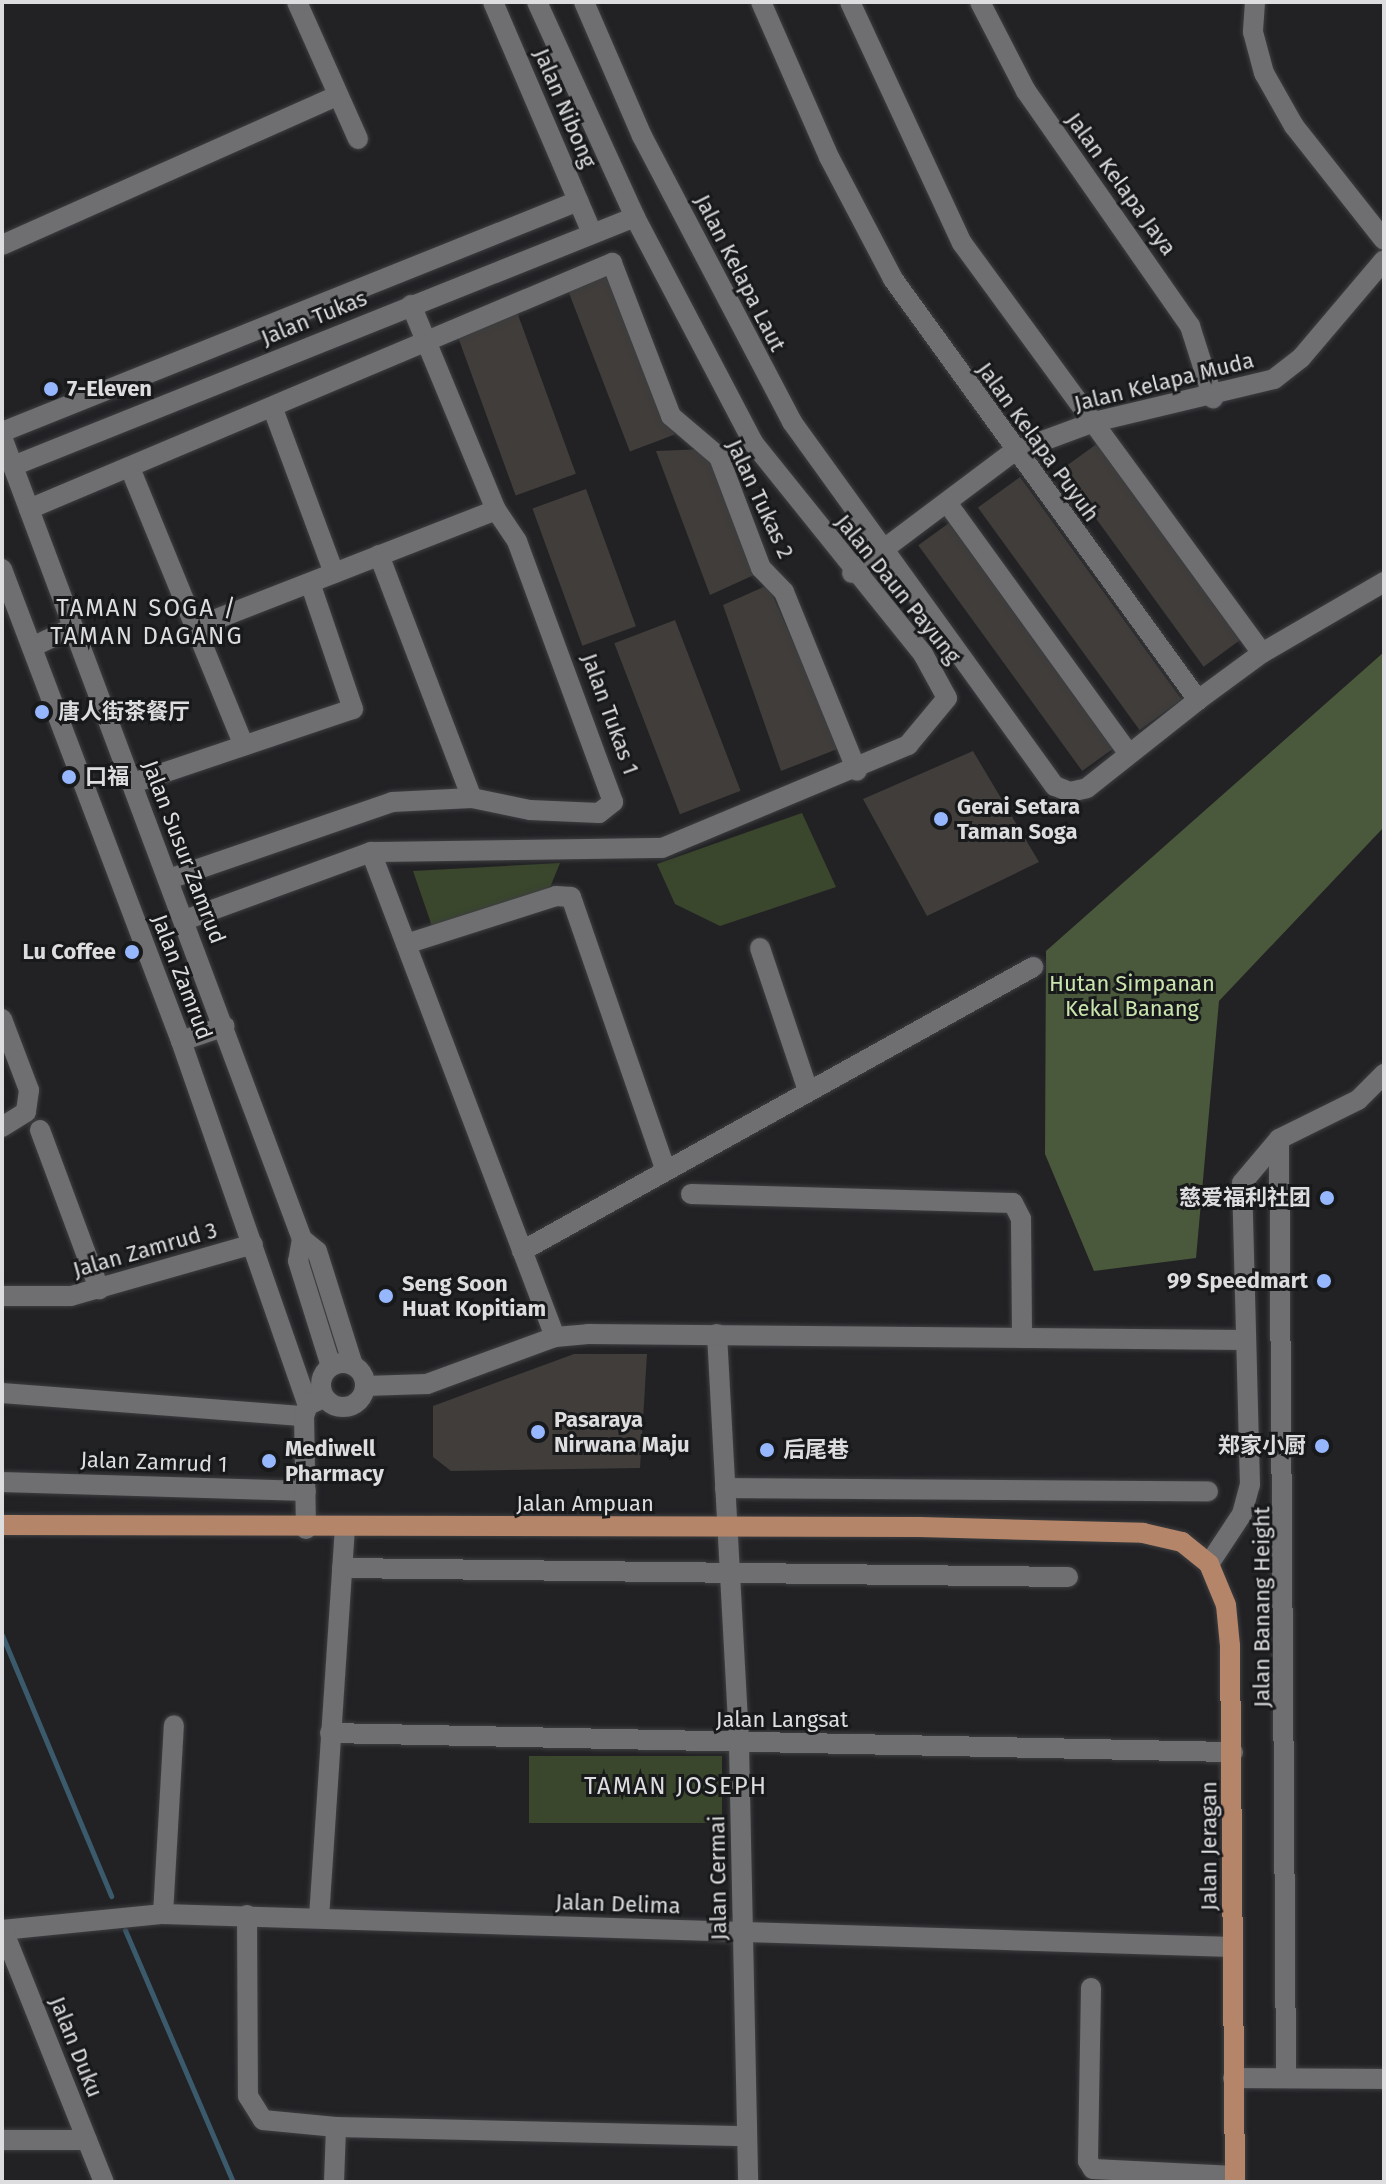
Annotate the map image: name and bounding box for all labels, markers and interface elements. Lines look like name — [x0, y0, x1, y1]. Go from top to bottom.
street label: Jalan Nibong — [528, 44, 602, 172]
street label: Jalan Kelapa Jaya — [1060, 108, 1182, 260]
street label: Jalan Kelapa Laut — [689, 190, 791, 356]
street label: Jalan Tukas — [257, 285, 371, 351]
street label: Jalan Kelapa Muda — [1071, 347, 1257, 417]
street label: Jalan Kelapa Puyuh — [971, 357, 1105, 527]
place label: 7-Eleven — [67, 376, 152, 402]
marker: 7-Eleven — [42, 380, 60, 398]
street label: Jalan Tukas 2 — [721, 435, 799, 563]
street label: Jalan Daun Payung — [830, 509, 966, 669]
district label: TAMAN SOGA / TAMAN DAGANG — [50, 595, 244, 651]
street label: Jalan Tukas 1 — [576, 650, 644, 778]
place label: 唐人街茶餐厅 — [58, 699, 190, 725]
marker: 唐人街茶餐厅 — [33, 703, 51, 721]
street label: Jalan Susur Zamrud — [137, 757, 231, 947]
place label: 口福 — [85, 764, 129, 790]
marker: 口福 — [60, 768, 78, 786]
place label: Gerai Setara Taman Soga — [957, 793, 1080, 844]
marker: Gerai Setara Taman Soga — [932, 810, 950, 828]
street label: Jalan Zamrud — [146, 911, 218, 1043]
place label: Lu Coffee — [22, 939, 116, 965]
marker: Lu Coffee — [123, 943, 141, 961]
park label: Hutan Simpanan Kekal Banang — [1049, 970, 1215, 1022]
place label: 慈爱福利社团 — [1179, 1185, 1311, 1211]
marker: 慈爱福利社团 — [1318, 1189, 1336, 1207]
street label: Jalan Zamrud 3 — [70, 1217, 220, 1283]
place label: 99 Speedmart — [1167, 1268, 1308, 1294]
place label: Seng Soon Huat Kopitiam — [402, 1270, 546, 1322]
marker: 99 Speedmart — [1315, 1272, 1333, 1290]
marker: Seng Soon Huat Kopitiam — [377, 1287, 395, 1305]
place label: Pasaraya Nirwana Maju — [554, 1406, 690, 1458]
marker: Pasaraya Nirwana Maju — [529, 1423, 547, 1441]
place label: 郑家小厨 — [1218, 1433, 1306, 1459]
place label: Mediwell Pharmacy — [285, 1435, 384, 1486]
place label: 后尾巷 — [783, 1437, 849, 1463]
marker: 郑家小厨 — [1313, 1437, 1331, 1455]
marker: 后尾巷 — [758, 1441, 776, 1459]
street label: Jalan Zamrud 1 — [80, 1446, 228, 1478]
marker: Mediwell Pharmacy — [260, 1452, 278, 1470]
street label: Jalan Ampuan — [516, 1491, 654, 1517]
street label: Jalan Banang Height — [1249, 1506, 1275, 1708]
street label: Jalan Langsat — [716, 1707, 848, 1733]
district label: TAMAN JOSEPH — [584, 1773, 768, 1801]
street label: Jalan Jeragan — [1196, 1781, 1222, 1911]
street label: Jalan Cermai — [704, 1815, 732, 1941]
street label: Jalan Delima — [555, 1889, 681, 1919]
street label: Jalan Duku — [44, 1993, 108, 2101]

